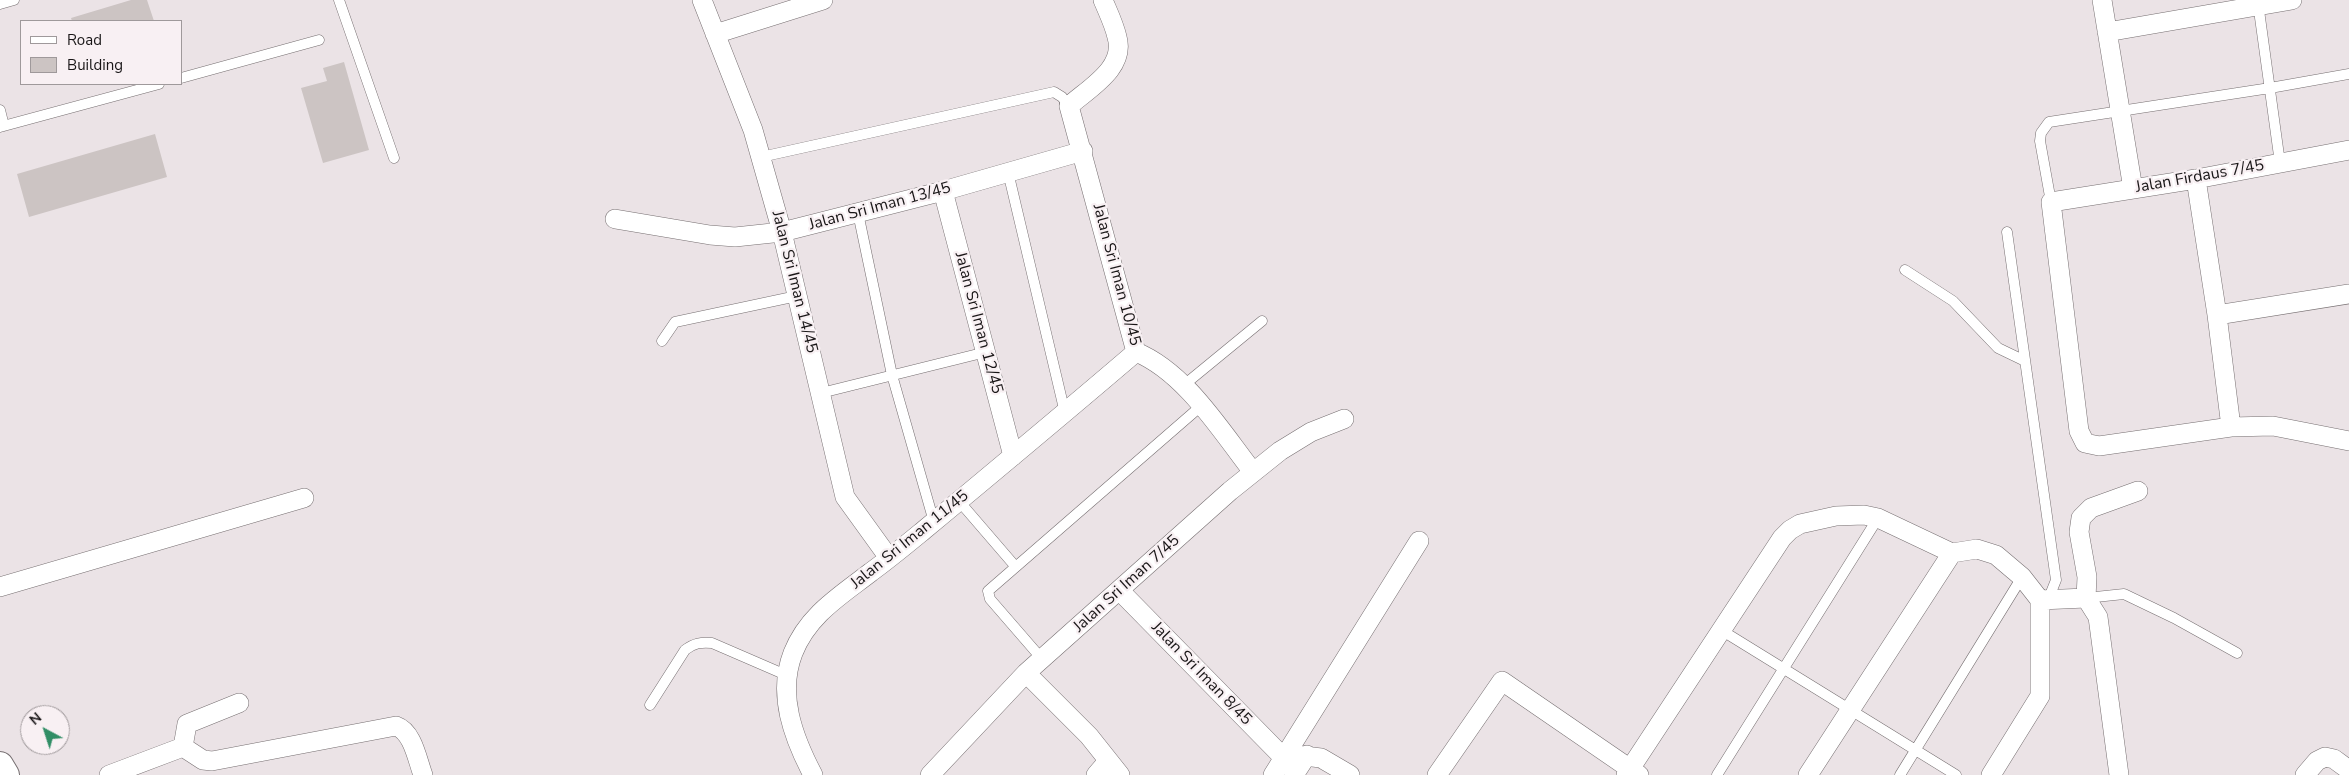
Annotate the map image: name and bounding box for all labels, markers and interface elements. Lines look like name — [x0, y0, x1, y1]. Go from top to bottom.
legend — [20, 20, 182, 85]
text: Road — [67, 30, 102, 50]
text: Building — [67, 55, 123, 75]
street label: Jalan Firdaus 7/45 — [2134, 156, 2266, 198]
street label: Jalan Sri Iman 13/45 — [807, 179, 953, 235]
street label: Jalan Sri Iman 10/45 — [1088, 202, 1144, 348]
street label: Jalan Sri Iman 14/45 — [767, 209, 821, 355]
street label: Jalan Sri Iman 12/45 — [950, 250, 1006, 396]
street label: Jalan Sri Iman 11/45 — [847, 487, 973, 593]
street label: Jalan Sri Iman 7/45 — [1070, 531, 1184, 637]
street label: Jalan Sri Iman 8/45 — [1147, 618, 1255, 730]
north arrow — [20, 705, 70, 755]
text: N — [26, 708, 46, 730]

